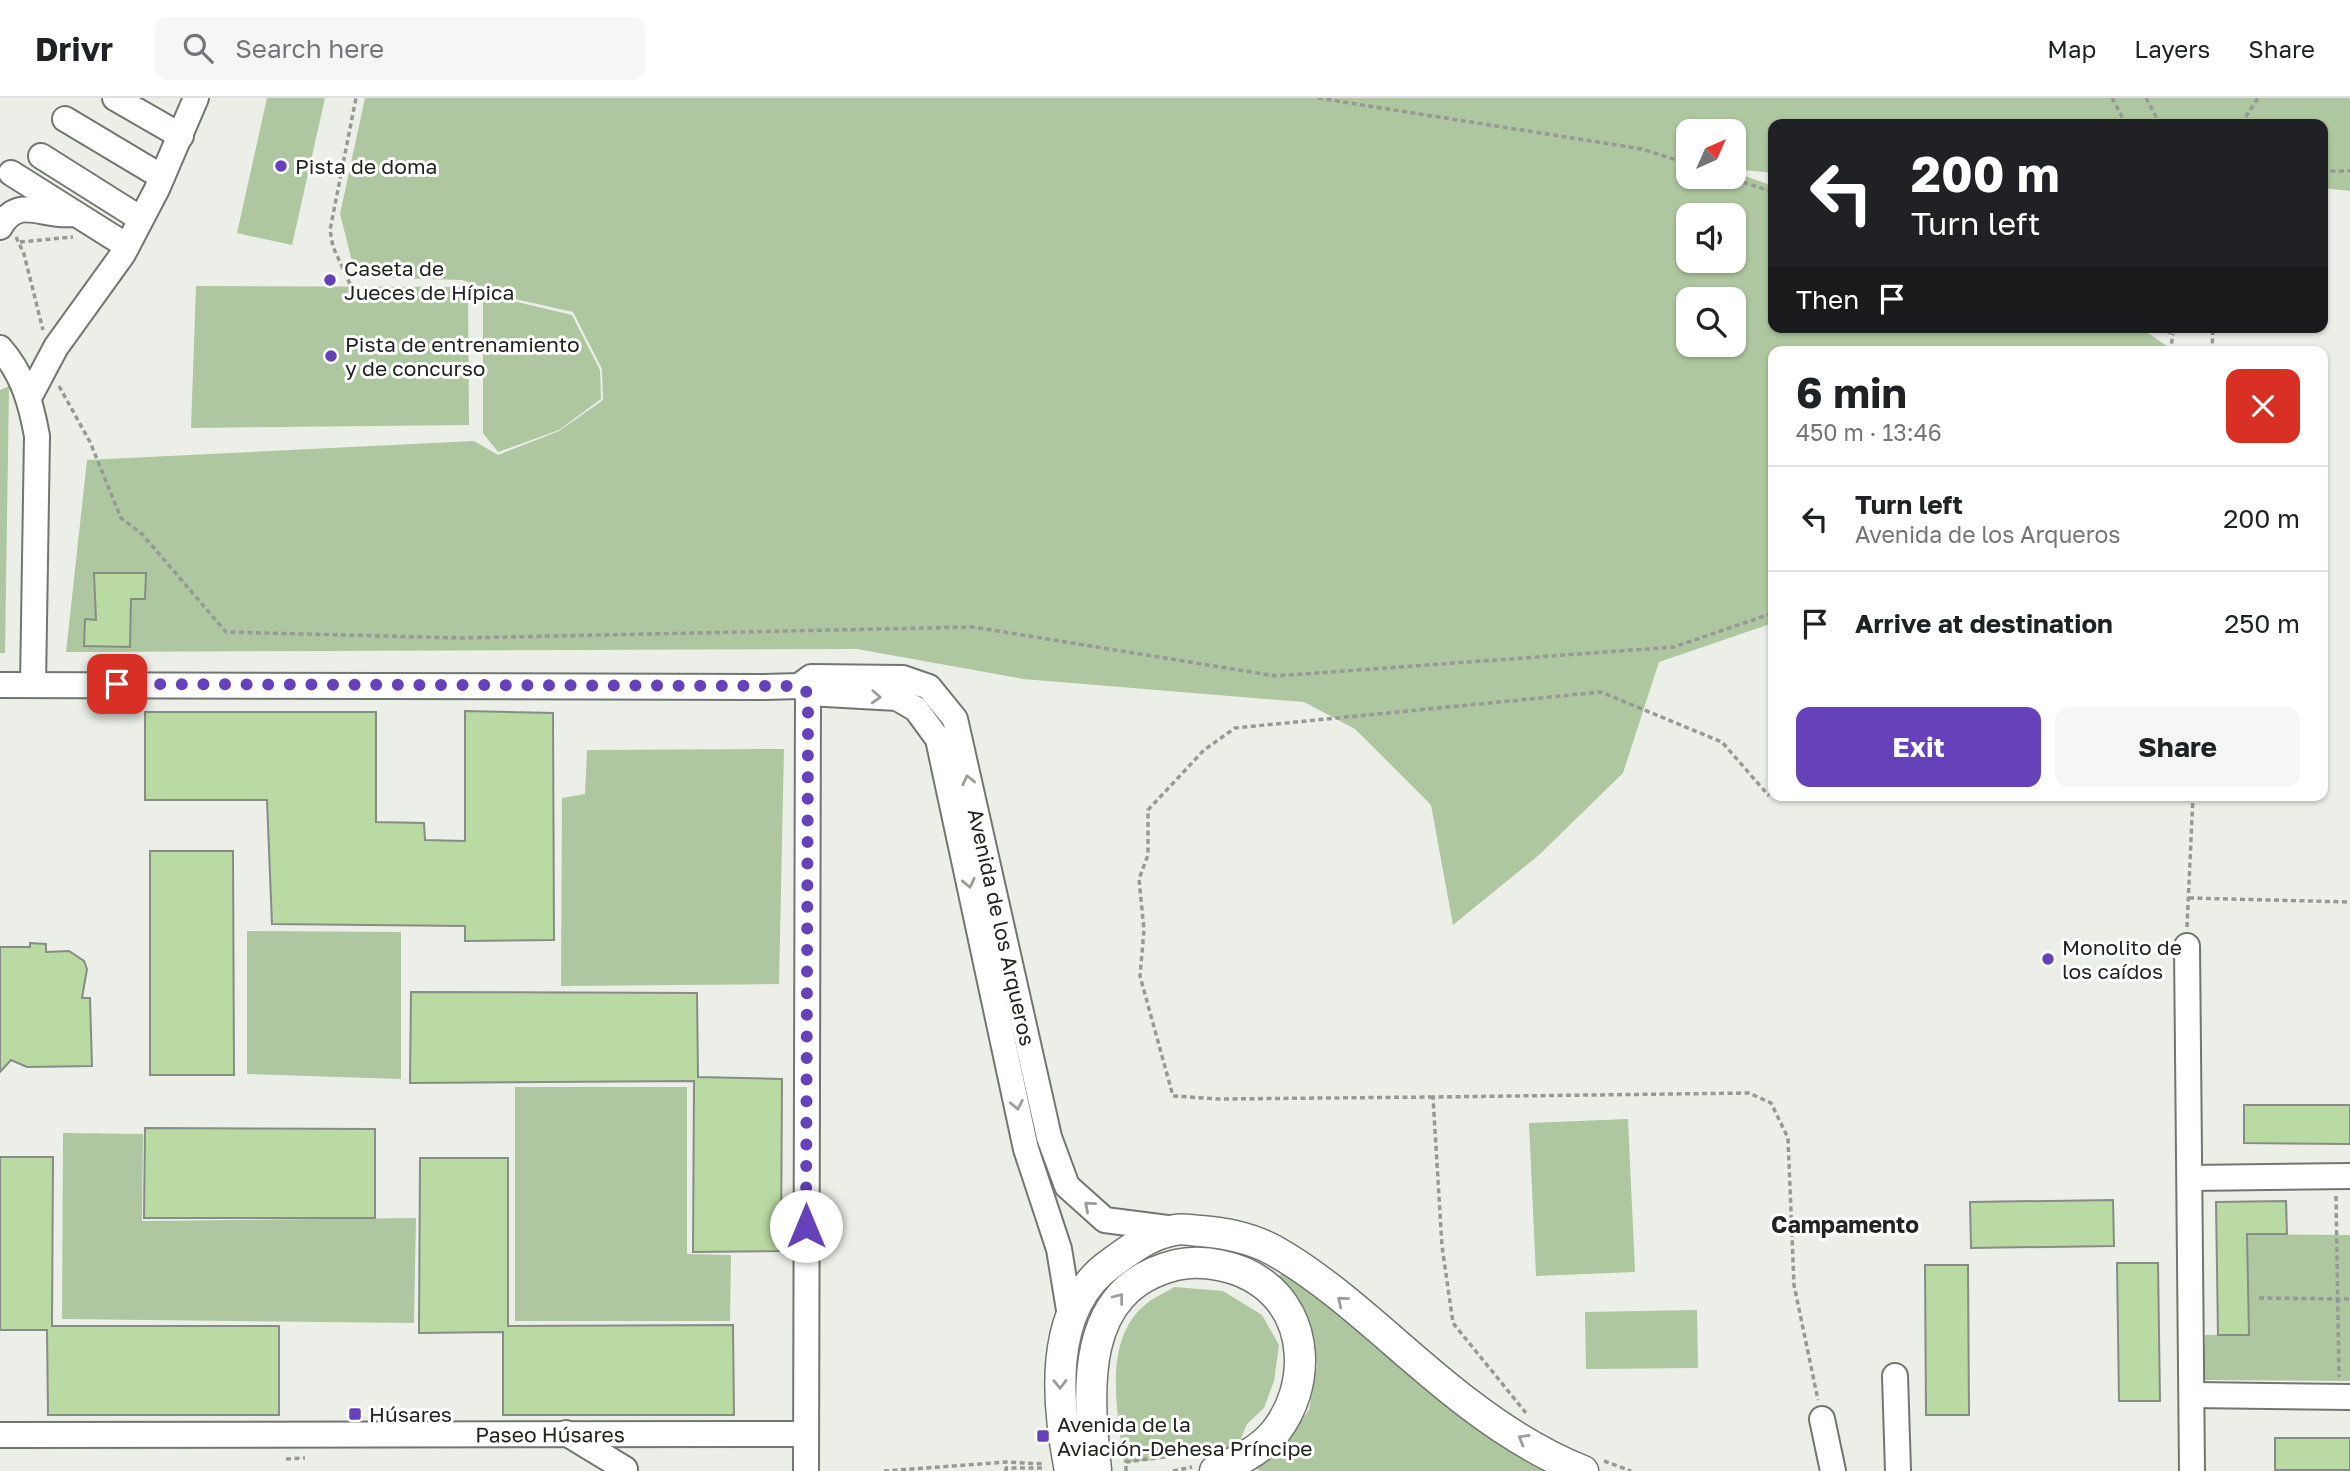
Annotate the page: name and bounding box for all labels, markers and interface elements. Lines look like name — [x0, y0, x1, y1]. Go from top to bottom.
search box — [155, 17, 645, 80]
text: Drivr — [35, 29, 113, 68]
icon: search — [179, 29, 217, 67]
text: Search here — [235, 33, 384, 64]
text: Map — [2047, 34, 2096, 63]
text: Layers — [2134, 34, 2210, 63]
text: Share — [2248, 34, 2315, 63]
north arrow — [1676, 119, 1746, 189]
map controls — [1676, 119, 1746, 357]
text: 200 m — [1911, 144, 2060, 203]
icon: left — [1796, 147, 1887, 238]
place label: Pista de doma — [295, 153, 437, 179]
marker: Pista de doma — [273, 158, 289, 174]
button: sound — [1676, 203, 1746, 273]
text: Turn left — [1911, 204, 2040, 242]
place label: Caseta de Jueces de Hípica — [344, 255, 514, 305]
marker: Caseta de Jueces de Hípica — [322, 272, 338, 288]
icon: arrive — [1873, 280, 1911, 318]
text: Then — [1796, 284, 1859, 315]
button: search — [1676, 287, 1746, 357]
place label: Pista de entrenamiento y de concurso — [345, 331, 580, 381]
marker: Pista de entrenamiento y de concurso — [323, 348, 339, 364]
text: 6 min — [1796, 367, 1907, 417]
button: close — [2226, 369, 2300, 443]
text: 450 m · 13:46 — [1796, 418, 1942, 446]
text: Turn left — [1855, 489, 1963, 520]
icon: left — [1796, 500, 1834, 538]
text: 200 m — [2223, 503, 2300, 534]
text: Avenida de los Arqueros — [1855, 520, 2120, 548]
icon: arrive — [1796, 605, 1834, 643]
text: Arrive at destination — [1855, 608, 2113, 639]
text: 250 m — [2224, 608, 2300, 639]
pin — [87, 654, 147, 714]
icon: arrive — [98, 665, 136, 703]
one-way arrow — [871, 690, 882, 705]
button: Exit — [1796, 707, 2041, 787]
button: Share — [2055, 707, 2300, 787]
one-way arrow — [962, 774, 977, 786]
street label: Avenida de los Arqueros — [963, 806, 1041, 1048]
one-way arrow — [961, 877, 976, 889]
place label: Monolito de los caídos — [2062, 934, 2182, 984]
marker: Monolito de los caídos — [2040, 951, 2056, 967]
one-way arrow — [1009, 1099, 1024, 1111]
position arrow — [769, 1189, 843, 1263]
one-way arrow — [1084, 1202, 1097, 1214]
district label: Campamento — [1771, 1210, 1919, 1238]
one-way arrow — [1111, 1294, 1124, 1306]
one-way arrow — [1338, 1297, 1351, 1309]
one-way arrow — [1052, 1379, 1068, 1389]
place label: Húsares — [369, 1401, 452, 1427]
marker: Húsares — [347, 1406, 363, 1422]
place label: Avenida de la Aviación-Dehesa Príncipe — [1057, 1411, 1313, 1461]
street label: Paseo Húsares — [475, 1421, 625, 1447]
marker: Avenida de la Aviación-Dehesa Príncipe — [1035, 1428, 1051, 1444]
one-way arrow — [1517, 1434, 1530, 1447]

